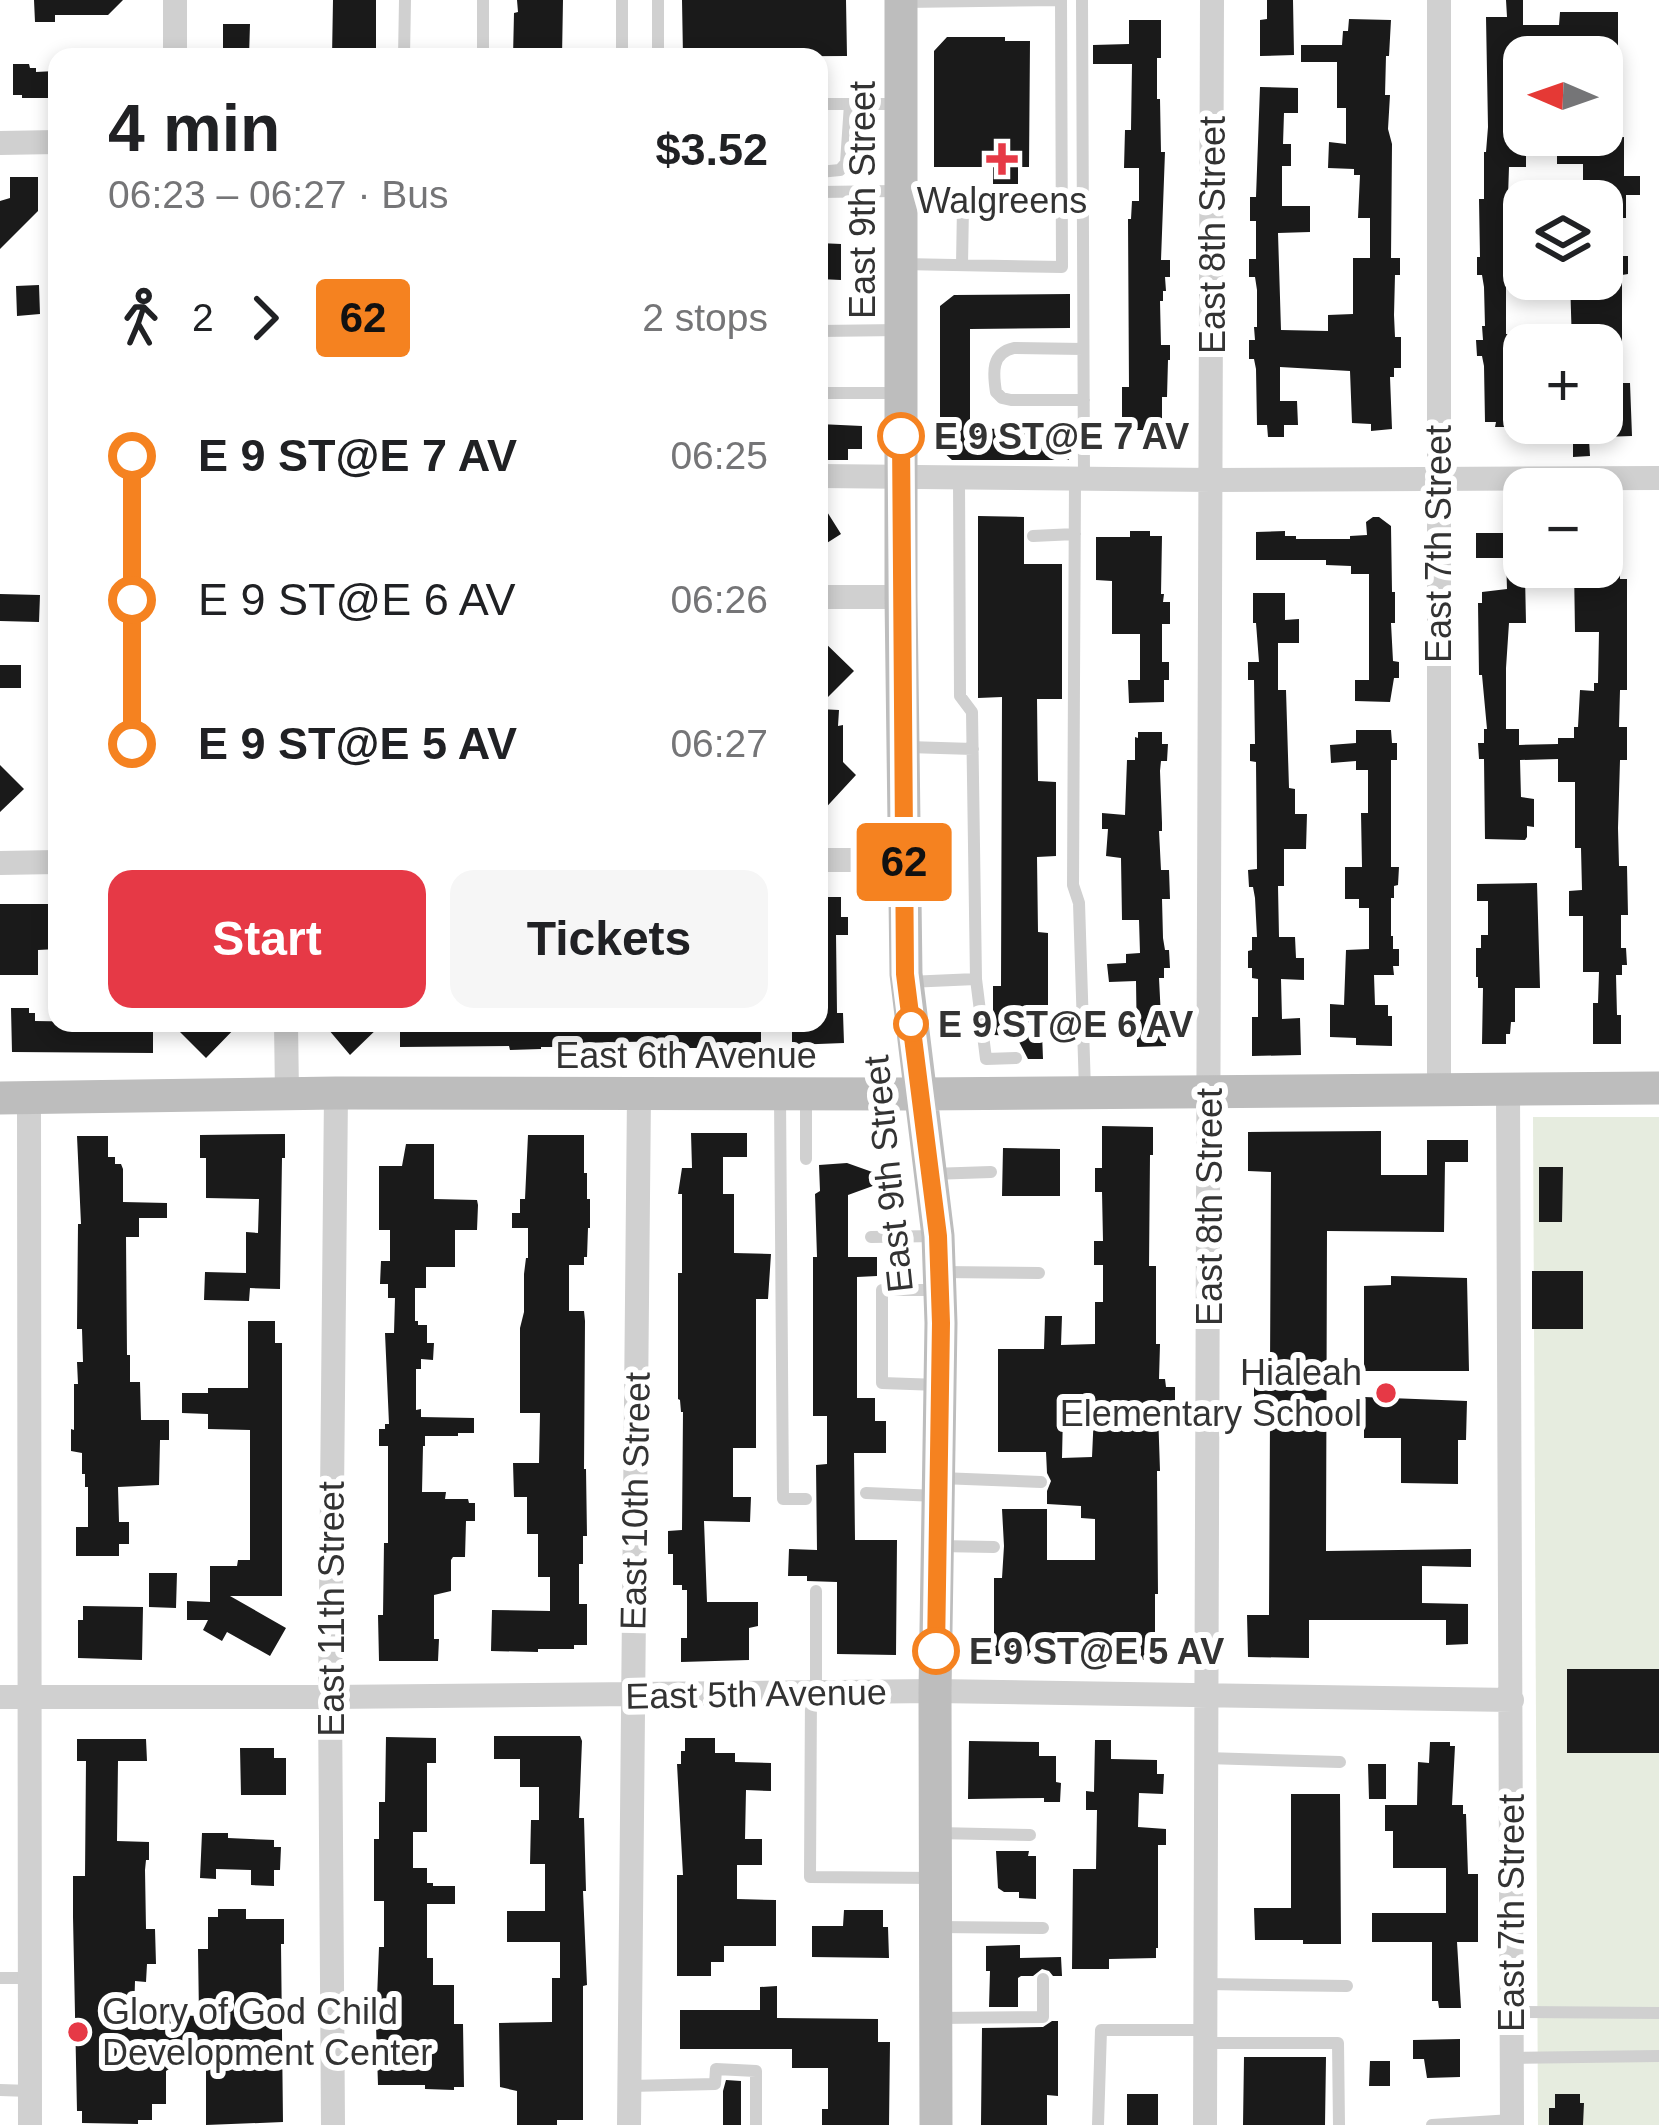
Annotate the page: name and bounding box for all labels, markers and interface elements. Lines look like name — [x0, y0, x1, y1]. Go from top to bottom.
north arrow — [1503, 36, 1623, 156]
map controls — [1503, 36, 1623, 588]
street label: East 9th Street — [842, 81, 883, 319]
text: 4 min — [108, 91, 280, 165]
street label: East 8th Street — [1192, 116, 1233, 354]
text: $3.52 — [655, 124, 768, 175]
marker: Walgreens — [989, 146, 1015, 172]
text: 06:23 – 06:27 · Bus — [108, 173, 448, 216]
place label: Walgreens — [917, 180, 1087, 221]
button: layers — [1503, 180, 1623, 300]
icon: walk — [108, 285, 174, 351]
icon: forward — [232, 285, 298, 351]
text: 62 — [340, 294, 386, 341]
text: 2 — [192, 296, 214, 339]
text: 2 stops — [642, 296, 768, 339]
button: + — [1503, 324, 1623, 444]
marker: E 9 ST@E 7 AV — [879, 414, 923, 458]
place label: E 9 ST@E 7 AV — [934, 416, 1189, 457]
street label: East 7th Street — [1418, 425, 1459, 663]
text: E 9 ST@E 7 AV — [198, 430, 517, 481]
text: 06:25 — [670, 434, 768, 477]
button: − — [1503, 468, 1623, 588]
text: E 9 ST@E 6 AV — [198, 574, 515, 625]
text: 06:26 — [670, 578, 768, 621]
text: E 9 ST@E 5 AV — [198, 718, 517, 769]
text: 06:27 — [670, 722, 768, 765]
line badge: 62 — [850, 823, 958, 901]
text: 62 — [881, 838, 927, 885]
button: Start — [108, 870, 426, 1008]
button: Tickets — [450, 870, 768, 1008]
place label: E 9 ST@E 6 AV — [938, 1004, 1193, 1045]
marker: E 9 ST@E 6 AV — [895, 1008, 927, 1040]
street label: East 6th Avenue — [555, 1035, 817, 1076]
street label: East 9th Street — [855, 1053, 921, 1295]
street label: East 8th Street — [1189, 1088, 1230, 1326]
place label: Hialeah Elementary School — [1060, 1352, 1362, 1434]
street label: East 10th Street — [612, 1372, 658, 1630]
marker: Hialeah Elementary School — [1373, 1380, 1399, 1406]
street label: East 11th Street — [311, 1481, 352, 1737]
marker: E 9 ST@E 5 AV — [914, 1629, 958, 1673]
place label: E 9 ST@E 5 AV — [969, 1631, 1224, 1672]
street label: East 5th Avenue — [625, 1671, 887, 1717]
street label: East 7th Street — [1491, 1794, 1532, 2032]
place label: Glory of God Child Development Center — [102, 1991, 432, 2073]
marker: Glory of God Child Development Center — [65, 2019, 91, 2045]

